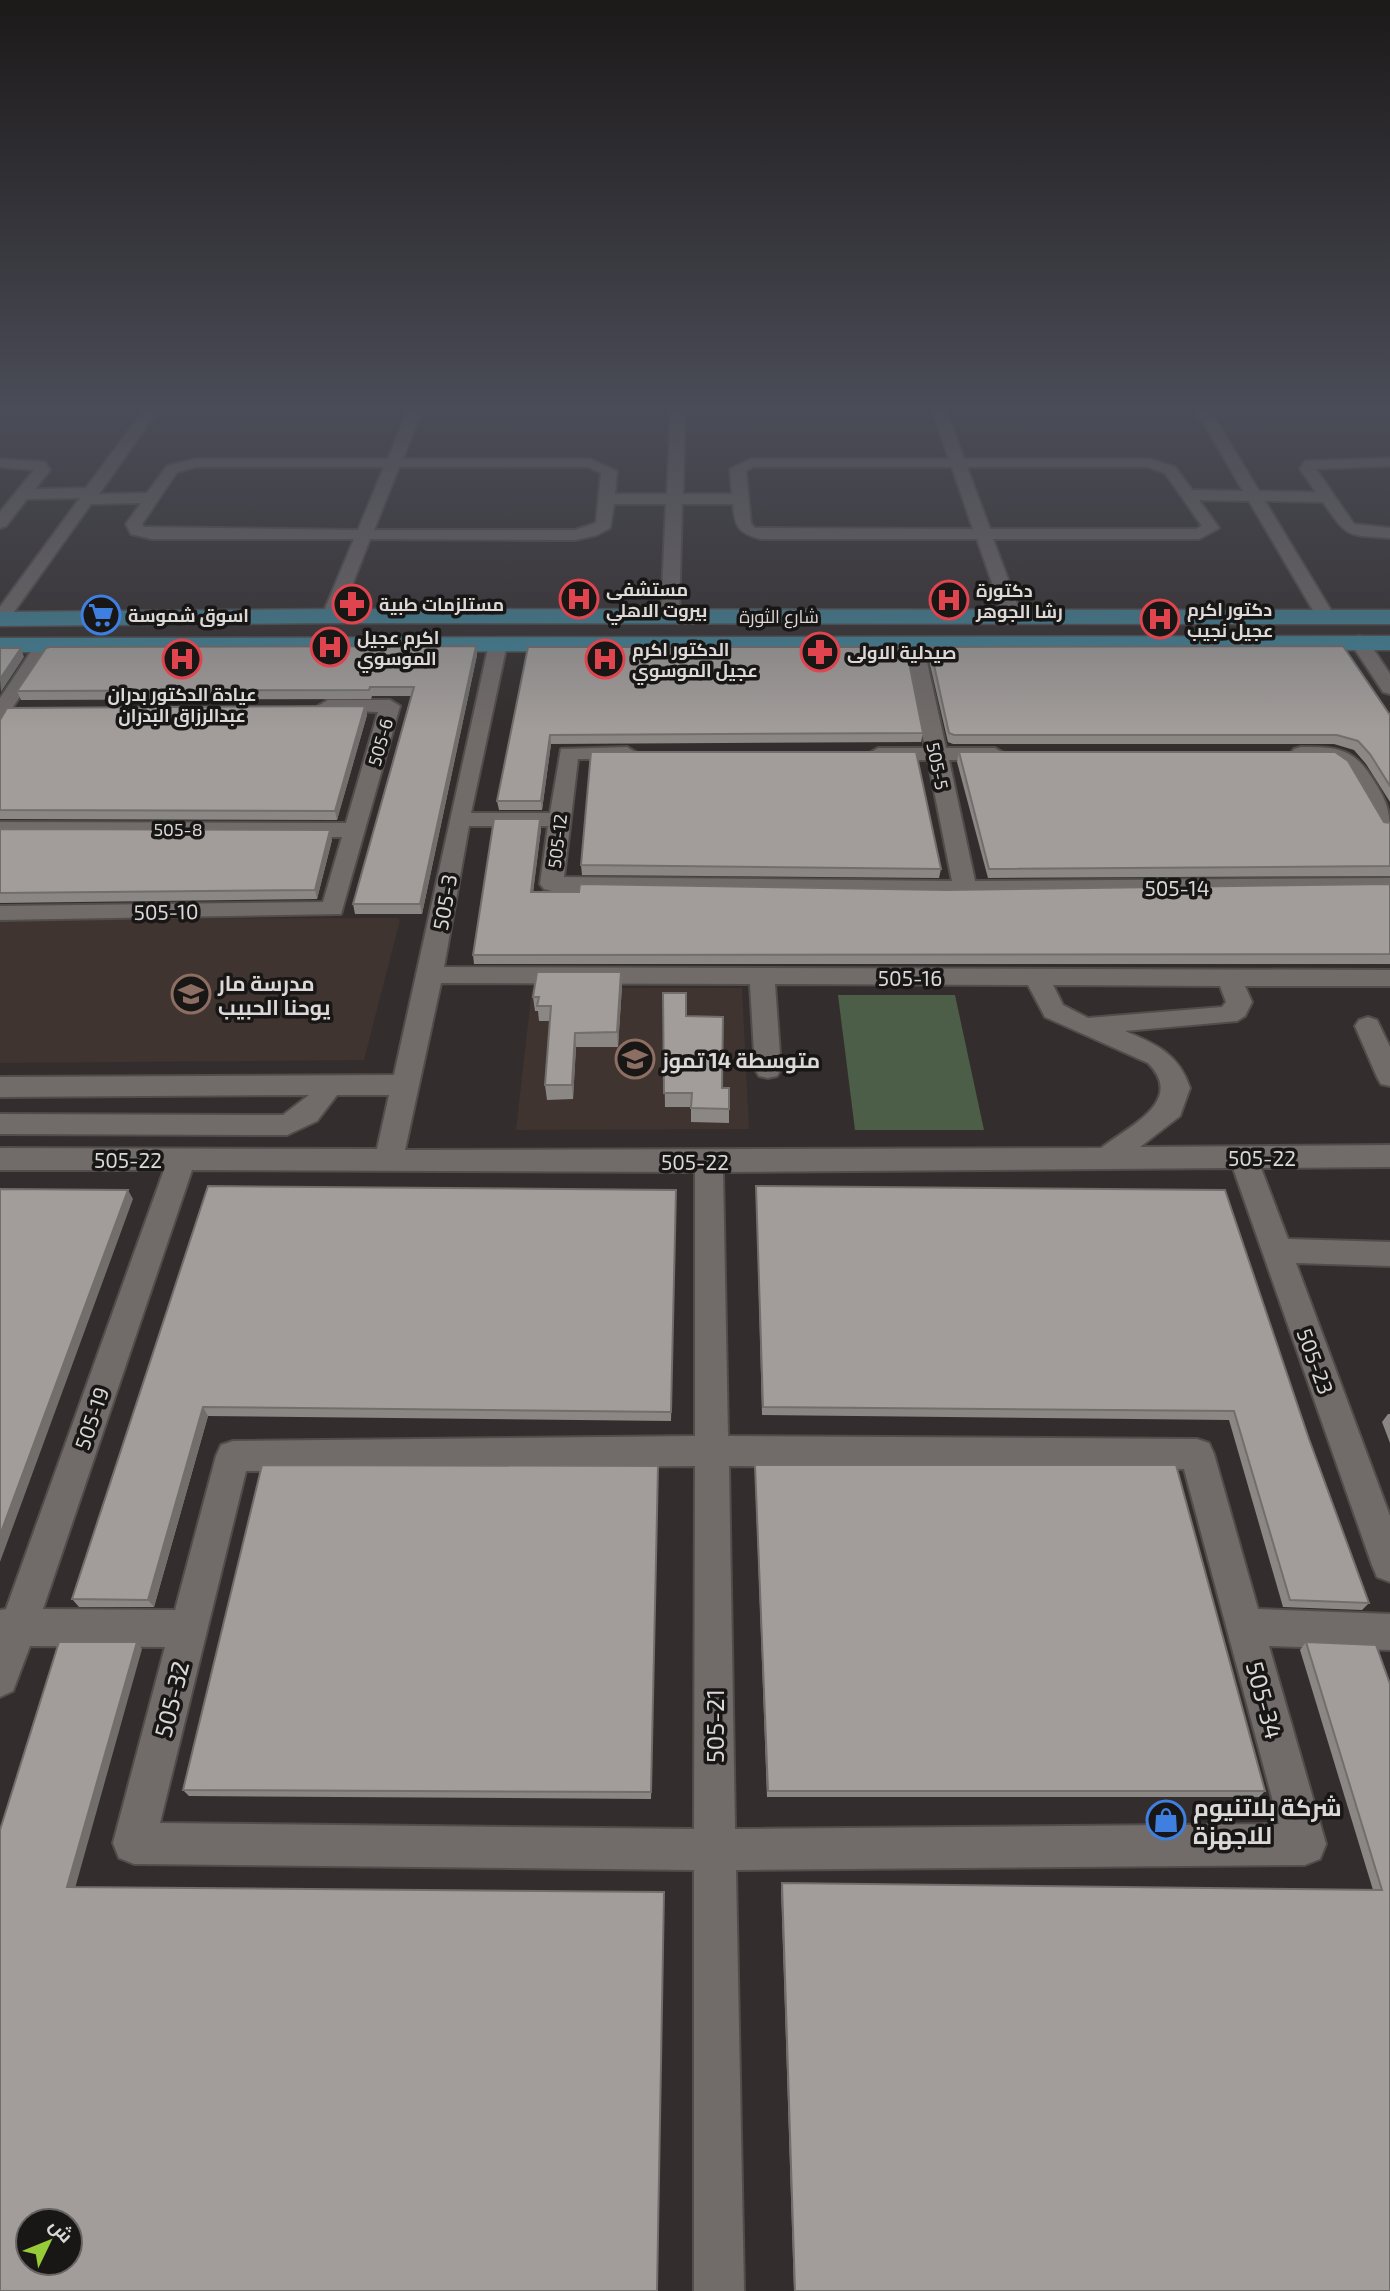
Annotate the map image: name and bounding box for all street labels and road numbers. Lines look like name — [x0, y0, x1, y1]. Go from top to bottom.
street label: شارع الثورة — [739, 605, 819, 629]
street label: 505-6 — [363, 716, 397, 768]
street label: 505-5 — [922, 740, 954, 792]
street label: 505-12 — [543, 812, 571, 870]
street label: 505-8 — [153, 818, 203, 840]
street label: 505-3 — [427, 872, 461, 932]
street label: 505-14 — [1144, 875, 1210, 900]
street label: 505-10 — [133, 898, 199, 924]
street label: 505-16 — [878, 965, 942, 990]
street label: 505-22 — [1228, 1145, 1296, 1170]
street label: 505-22 — [94, 1147, 162, 1172]
street label: 505-22 — [661, 1149, 729, 1174]
street label: 505-23 — [1293, 1325, 1339, 1397]
street label: 505-19 — [69, 1384, 113, 1452]
street label: 505-32 — [148, 1658, 194, 1740]
street label: 505-34 — [1241, 1658, 1289, 1742]
street label: 505-21 — [700, 1689, 729, 1763]

